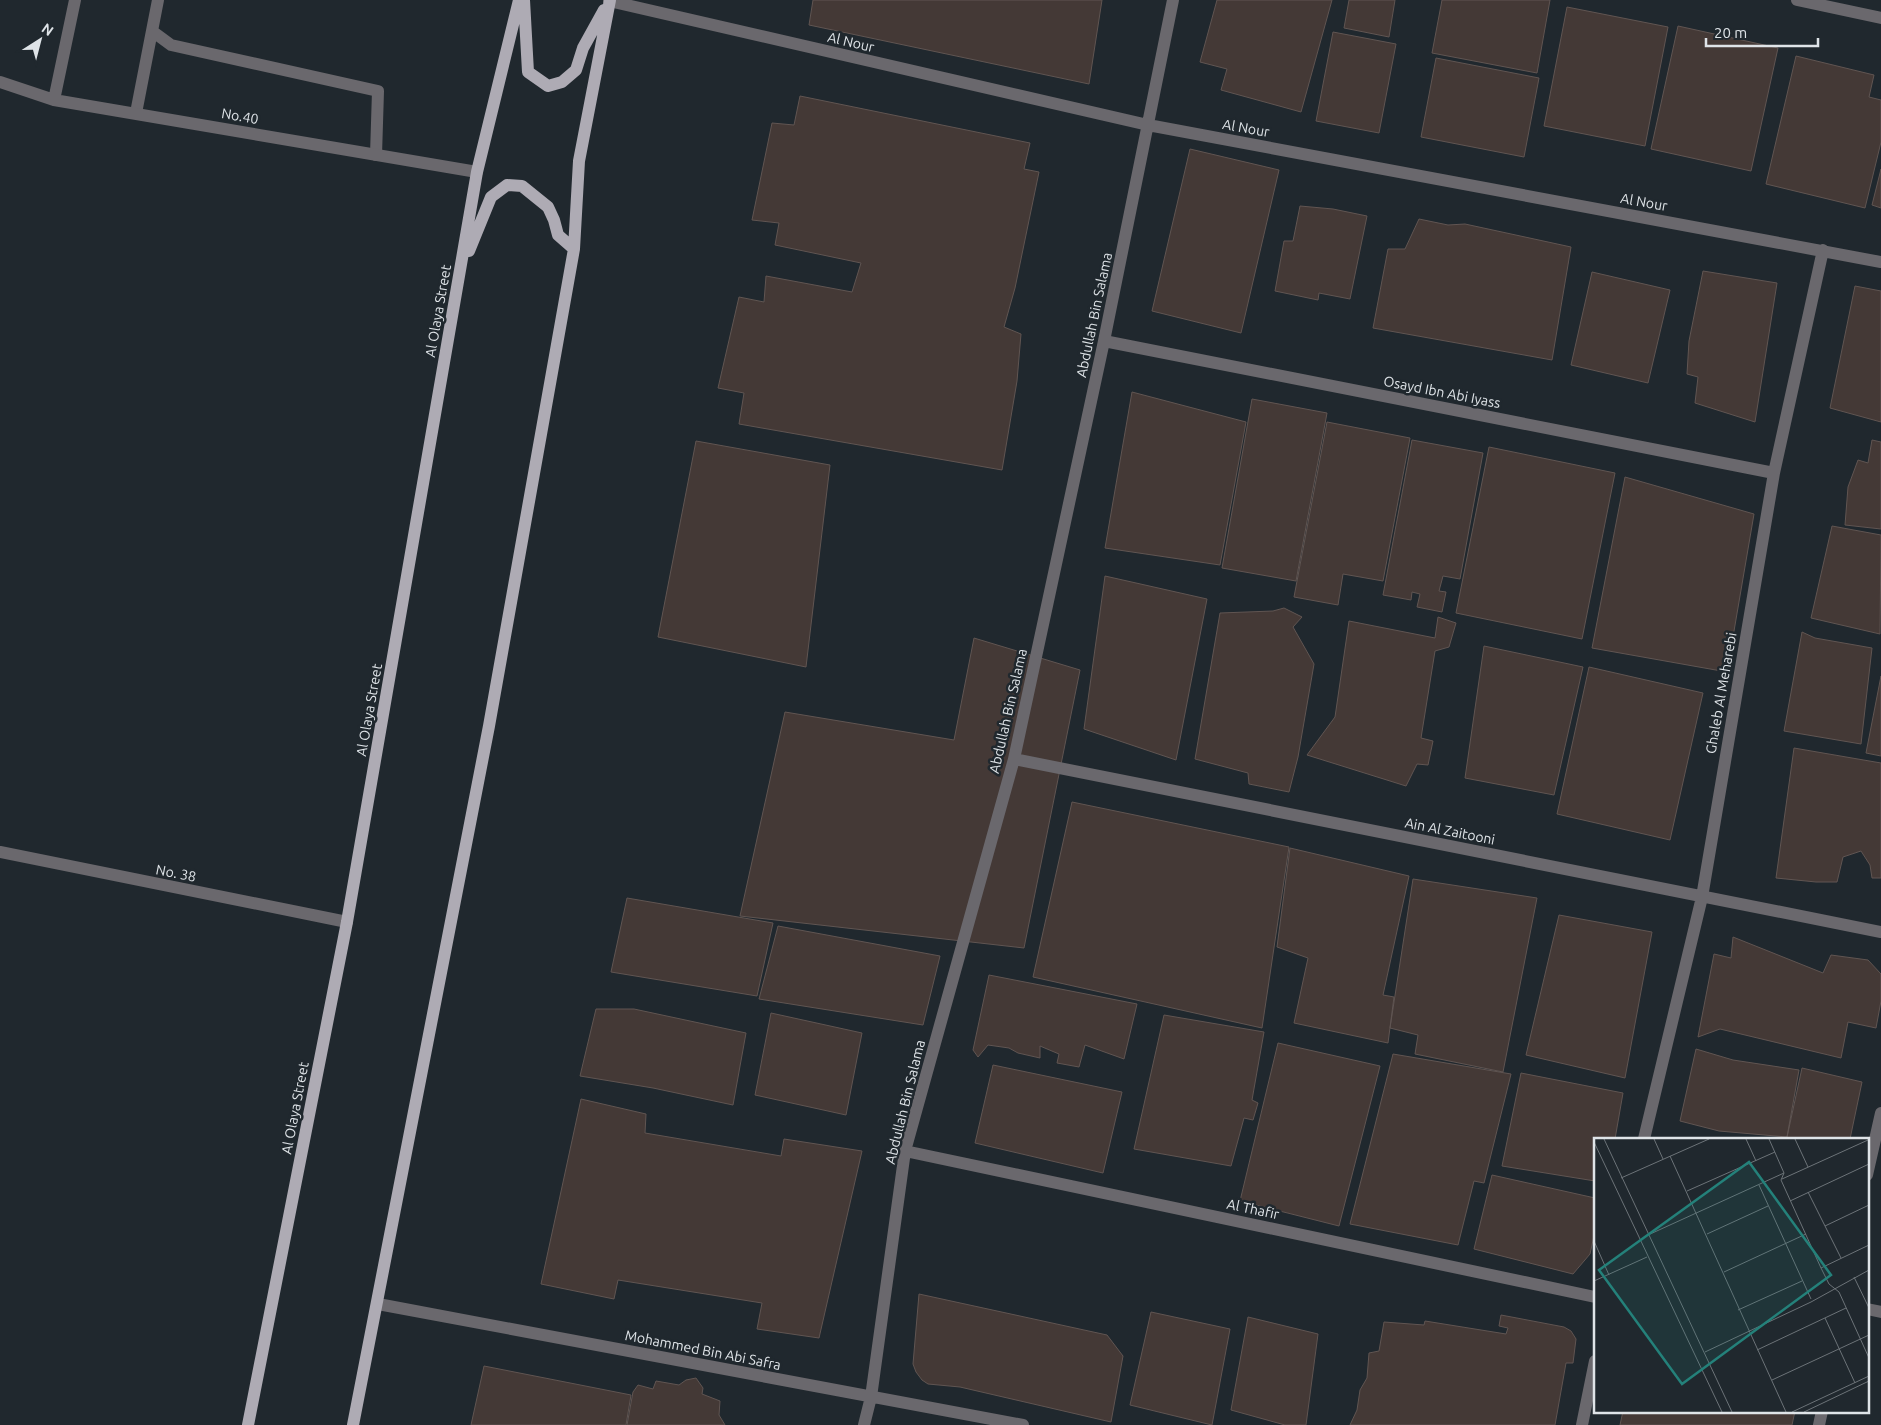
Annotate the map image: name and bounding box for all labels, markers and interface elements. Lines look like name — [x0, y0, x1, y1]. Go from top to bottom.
north arrow — [15, 15, 65, 65]
scale bar — [1706, 15, 1818, 47]
text: N — [39, 20, 57, 39]
text: 20 m — [1714, 24, 1747, 41]
street label: Al Nour — [826, 29, 877, 55]
street label: No.40 — [220, 105, 260, 127]
street label: Al Nour — [1221, 116, 1271, 140]
street label: Al Nour — [1619, 190, 1669, 214]
street label: Abdullah Bin Salama — [1073, 251, 1115, 379]
street label: Al Olaya Street — [422, 263, 454, 359]
street label: Osayd Ibn Abi Iyass — [1382, 373, 1502, 411]
street label: Ghaleb Al Meharebi — [1702, 631, 1740, 755]
street label: Abdullah Bin Salama — [986, 647, 1030, 775]
street label: Al Olaya Street — [353, 662, 385, 758]
street label: Ain Al Zaitooni — [1404, 814, 1496, 848]
street label: No. 38 — [155, 861, 198, 885]
street label: Abdullah Bin Salama — [882, 1038, 928, 1166]
street label: Al Olaya Street — [278, 1060, 312, 1156]
inset map — [1594, 1138, 1868, 1412]
street label: Al Thafir — [1225, 1196, 1281, 1222]
street label: Mohammed Bin Abi Safra — [624, 1327, 782, 1373]

